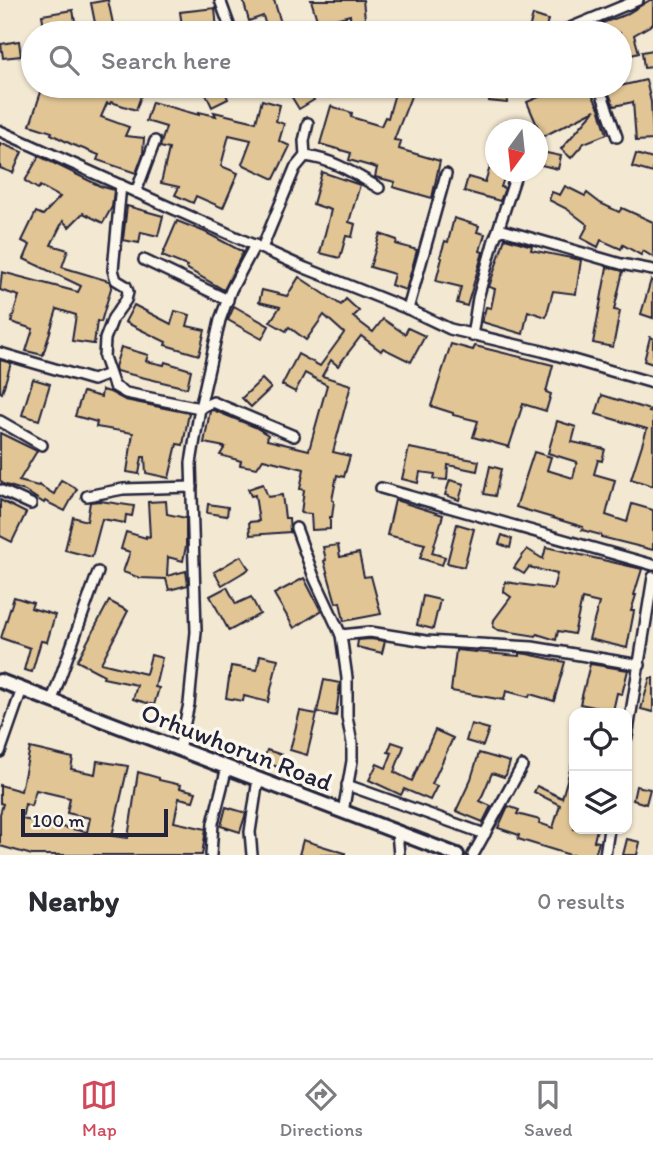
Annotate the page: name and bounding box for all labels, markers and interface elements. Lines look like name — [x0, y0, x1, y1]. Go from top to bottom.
search box — [21, 21, 632, 98]
icon: search — [45, 41, 83, 79]
text: Search here — [101, 44, 231, 76]
north arrow — [485, 119, 548, 182]
street label: Orhuwhorun Road — [137, 696, 338, 798]
map controls — [569, 708, 632, 834]
button: locate — [569, 708, 632, 771]
button: layers — [569, 771, 632, 834]
scale bar — [21, 806, 168, 838]
text: 100 m — [32, 809, 84, 832]
text: Nearby — [28, 882, 119, 919]
text: 0 results — [537, 887, 625, 915]
tab: Map — [80, 1076, 118, 1141]
tab: Directions — [279, 1076, 363, 1141]
tab: Saved — [524, 1076, 572, 1141]

